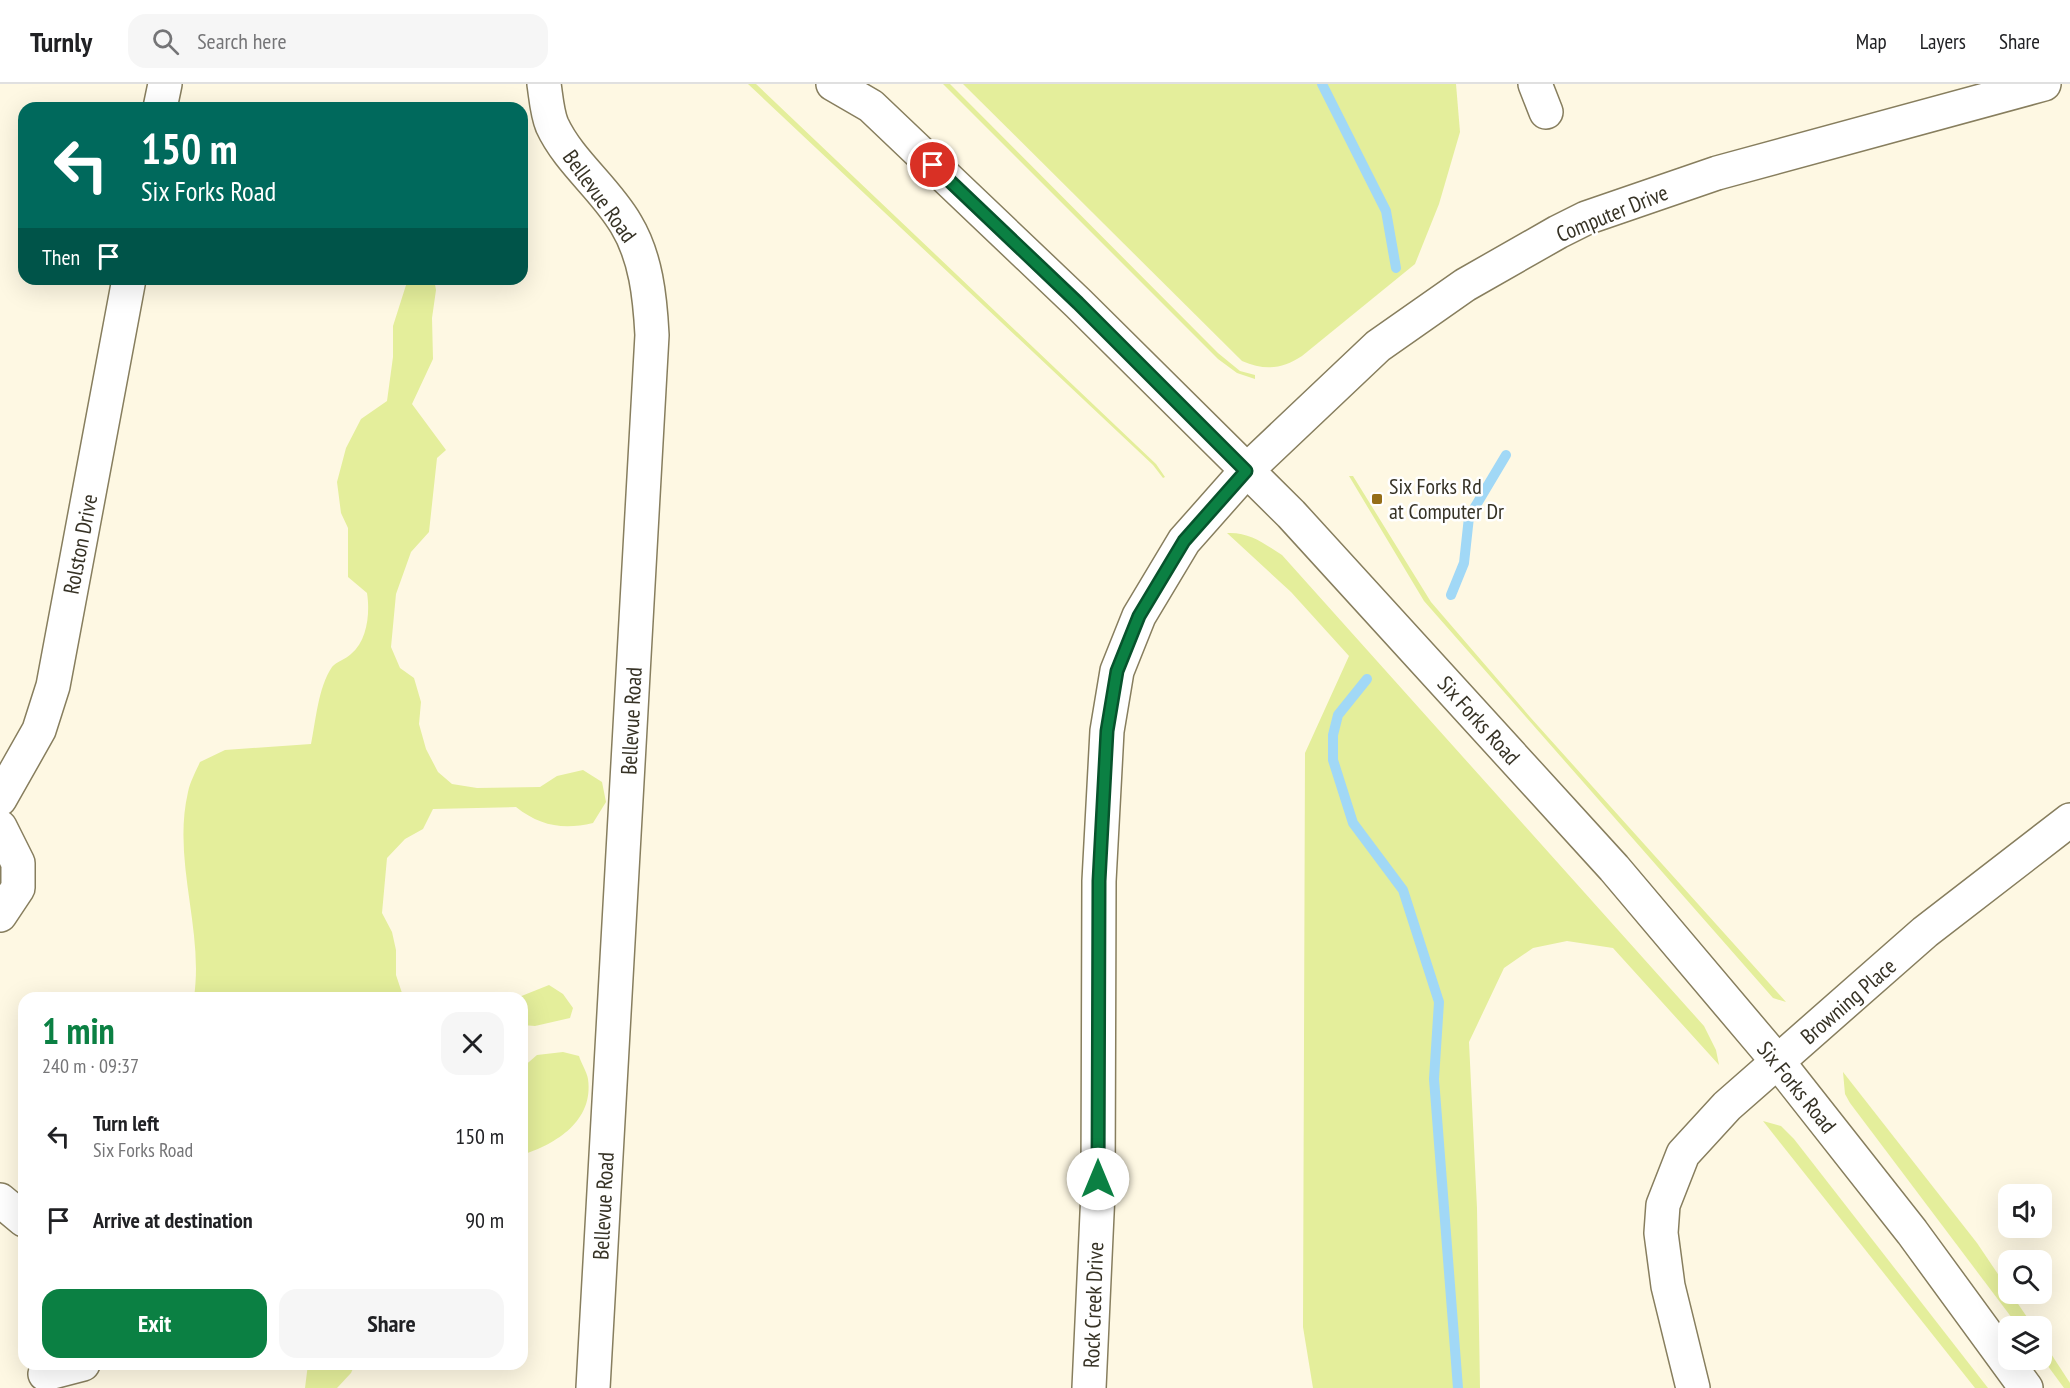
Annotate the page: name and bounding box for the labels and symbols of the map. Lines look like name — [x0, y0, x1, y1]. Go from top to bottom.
pin — [907, 139, 958, 190]
street label: Bellevue Road — [557, 144, 643, 248]
street label: Computer Drive — [1552, 178, 1672, 248]
place label: Six Forks Rd at Computer Dr — [1389, 472, 1504, 525]
street label: Rolston Drive — [57, 492, 103, 596]
marker: Six Forks Rd at Computer Dr — [1370, 492, 1384, 506]
street label: Bellevue Road — [614, 666, 648, 776]
street label: Six Forks Road — [1432, 670, 1526, 770]
street label: Browning Place — [1795, 952, 1901, 1050]
street label: Six Forks Road — [1751, 1035, 1843, 1139]
position arrow — [1066, 1147, 1130, 1211]
street label: Bellevue Road — [586, 1151, 620, 1261]
street label: Rock Creek Drive — [1077, 1241, 1109, 1369]

